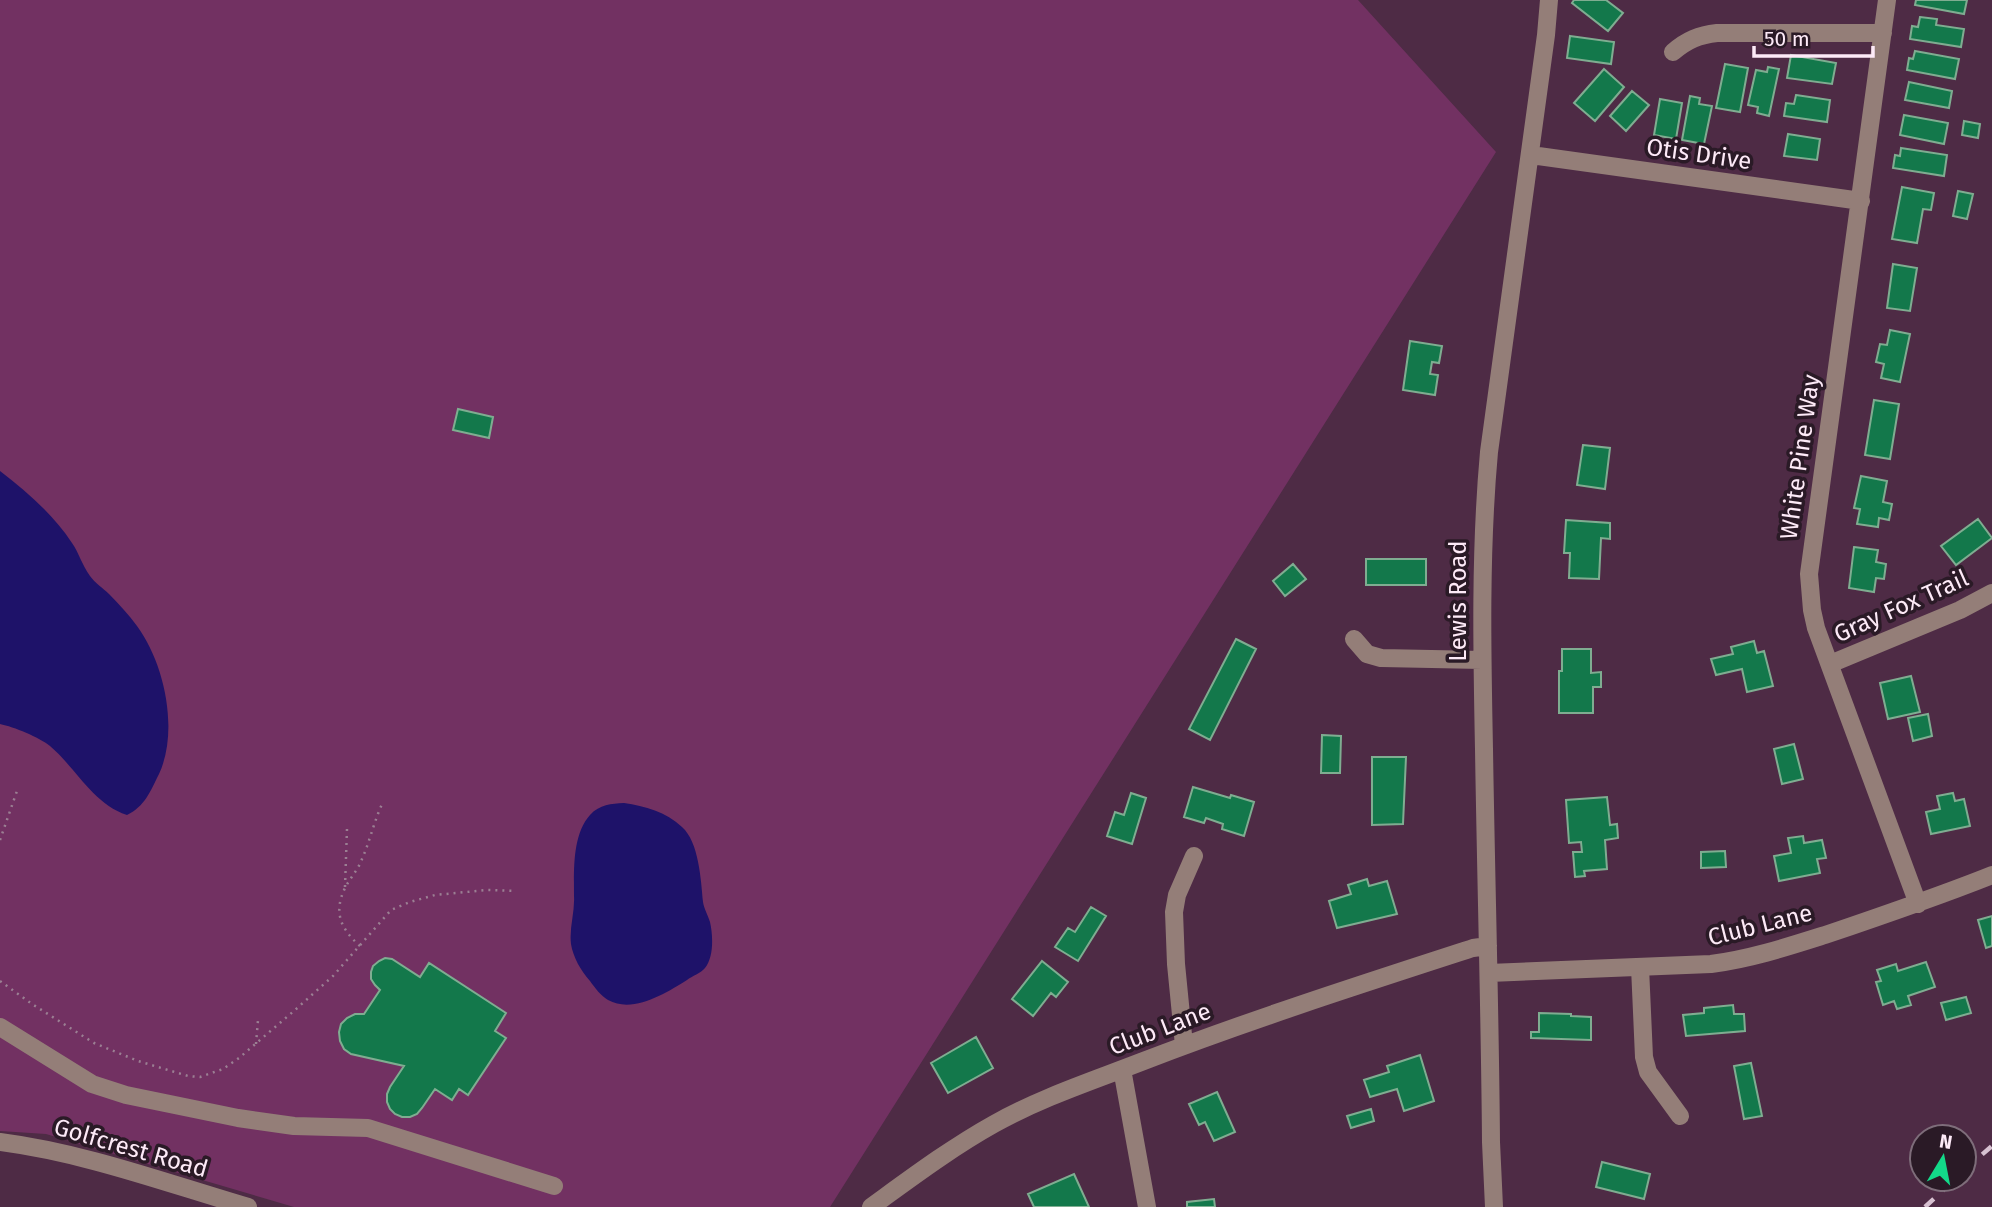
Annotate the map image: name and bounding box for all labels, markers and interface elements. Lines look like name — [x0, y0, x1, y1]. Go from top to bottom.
scale bar — [1754, 14, 1873, 58]
text: 50 m — [1764, 26, 1810, 52]
street label: Otis Drive — [1645, 133, 1753, 175]
street label: White Pine Way — [1775, 373, 1825, 541]
street label: Lewis Road — [1444, 540, 1472, 662]
street label: Gray Fox Trail — [1829, 564, 1973, 648]
street label: Club Lane — [1705, 899, 1815, 951]
street label: Club Lane — [1105, 997, 1215, 1061]
street label: Golfcrest Road — [51, 1113, 211, 1183]
north arrow — [1908, 1123, 1978, 1193]
text: N — [1938, 1129, 1954, 1154]

